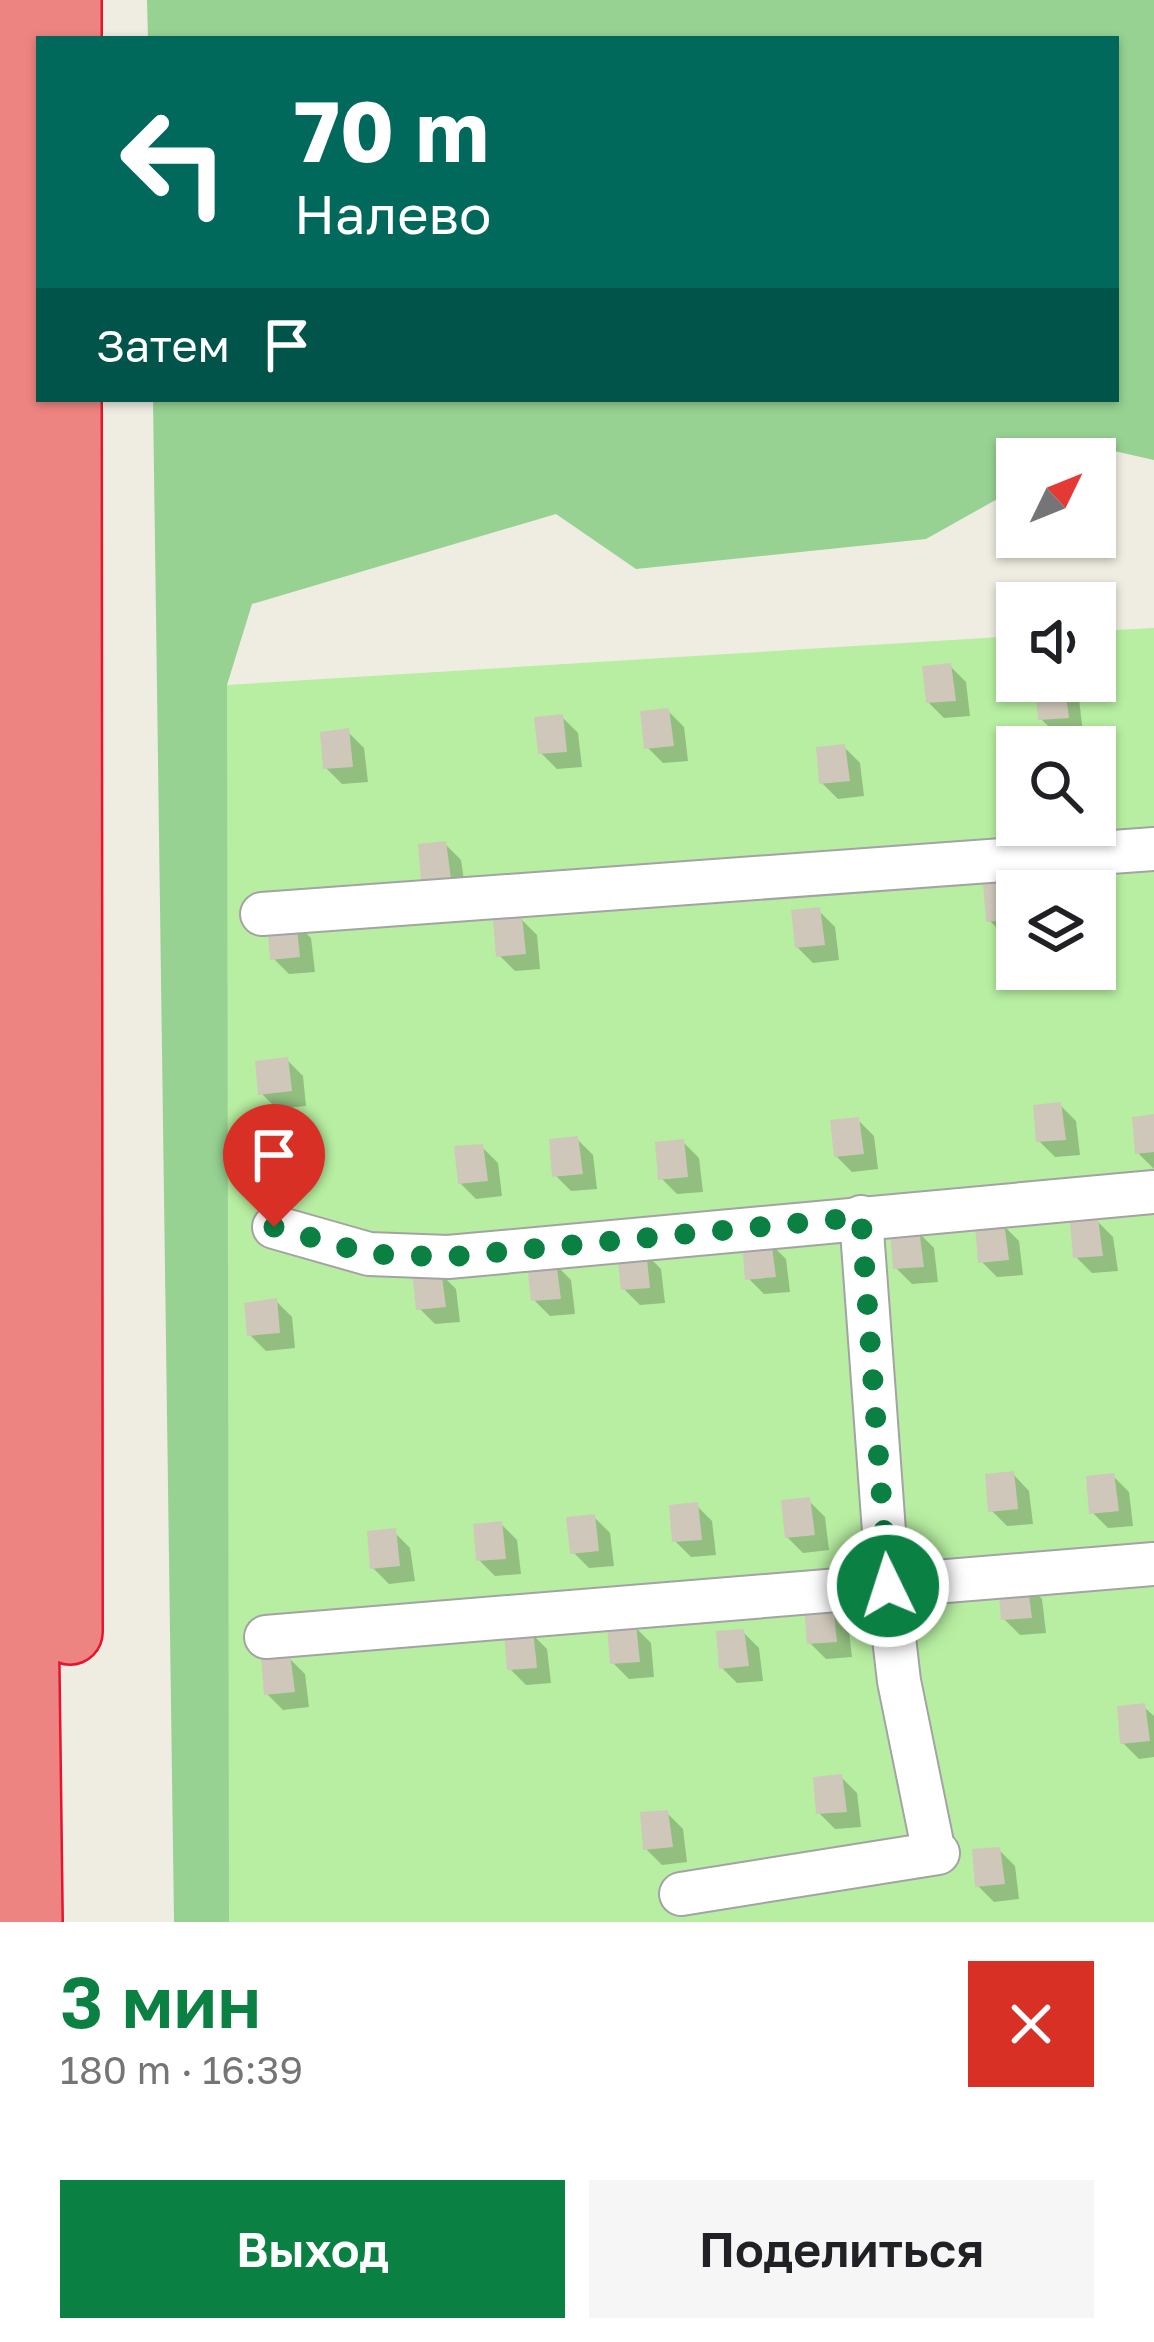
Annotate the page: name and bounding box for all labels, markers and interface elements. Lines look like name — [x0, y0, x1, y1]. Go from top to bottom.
text: 70 m — [294, 80, 489, 180]
icon: left — [96, 84, 252, 240]
text: Налево — [294, 181, 491, 246]
icon: arrive — [254, 312, 320, 378]
text: Затем — [96, 318, 230, 372]
north arrow — [996, 438, 1116, 558]
map controls — [996, 438, 1116, 990]
button: sound — [996, 582, 1116, 702]
button: search — [996, 726, 1116, 846]
button: layers — [996, 870, 1116, 990]
pin — [223, 1104, 325, 1227]
icon: arrive — [241, 1122, 307, 1188]
position arrow — [825, 1523, 951, 1649]
text: 3 мин — [60, 1957, 261, 2044]
button: close — [968, 1961, 1094, 2087]
text: 180 m · 16:39 — [60, 2046, 303, 2093]
button: Выход — [60, 2180, 565, 2318]
button: Поделиться — [589, 2180, 1094, 2318]

